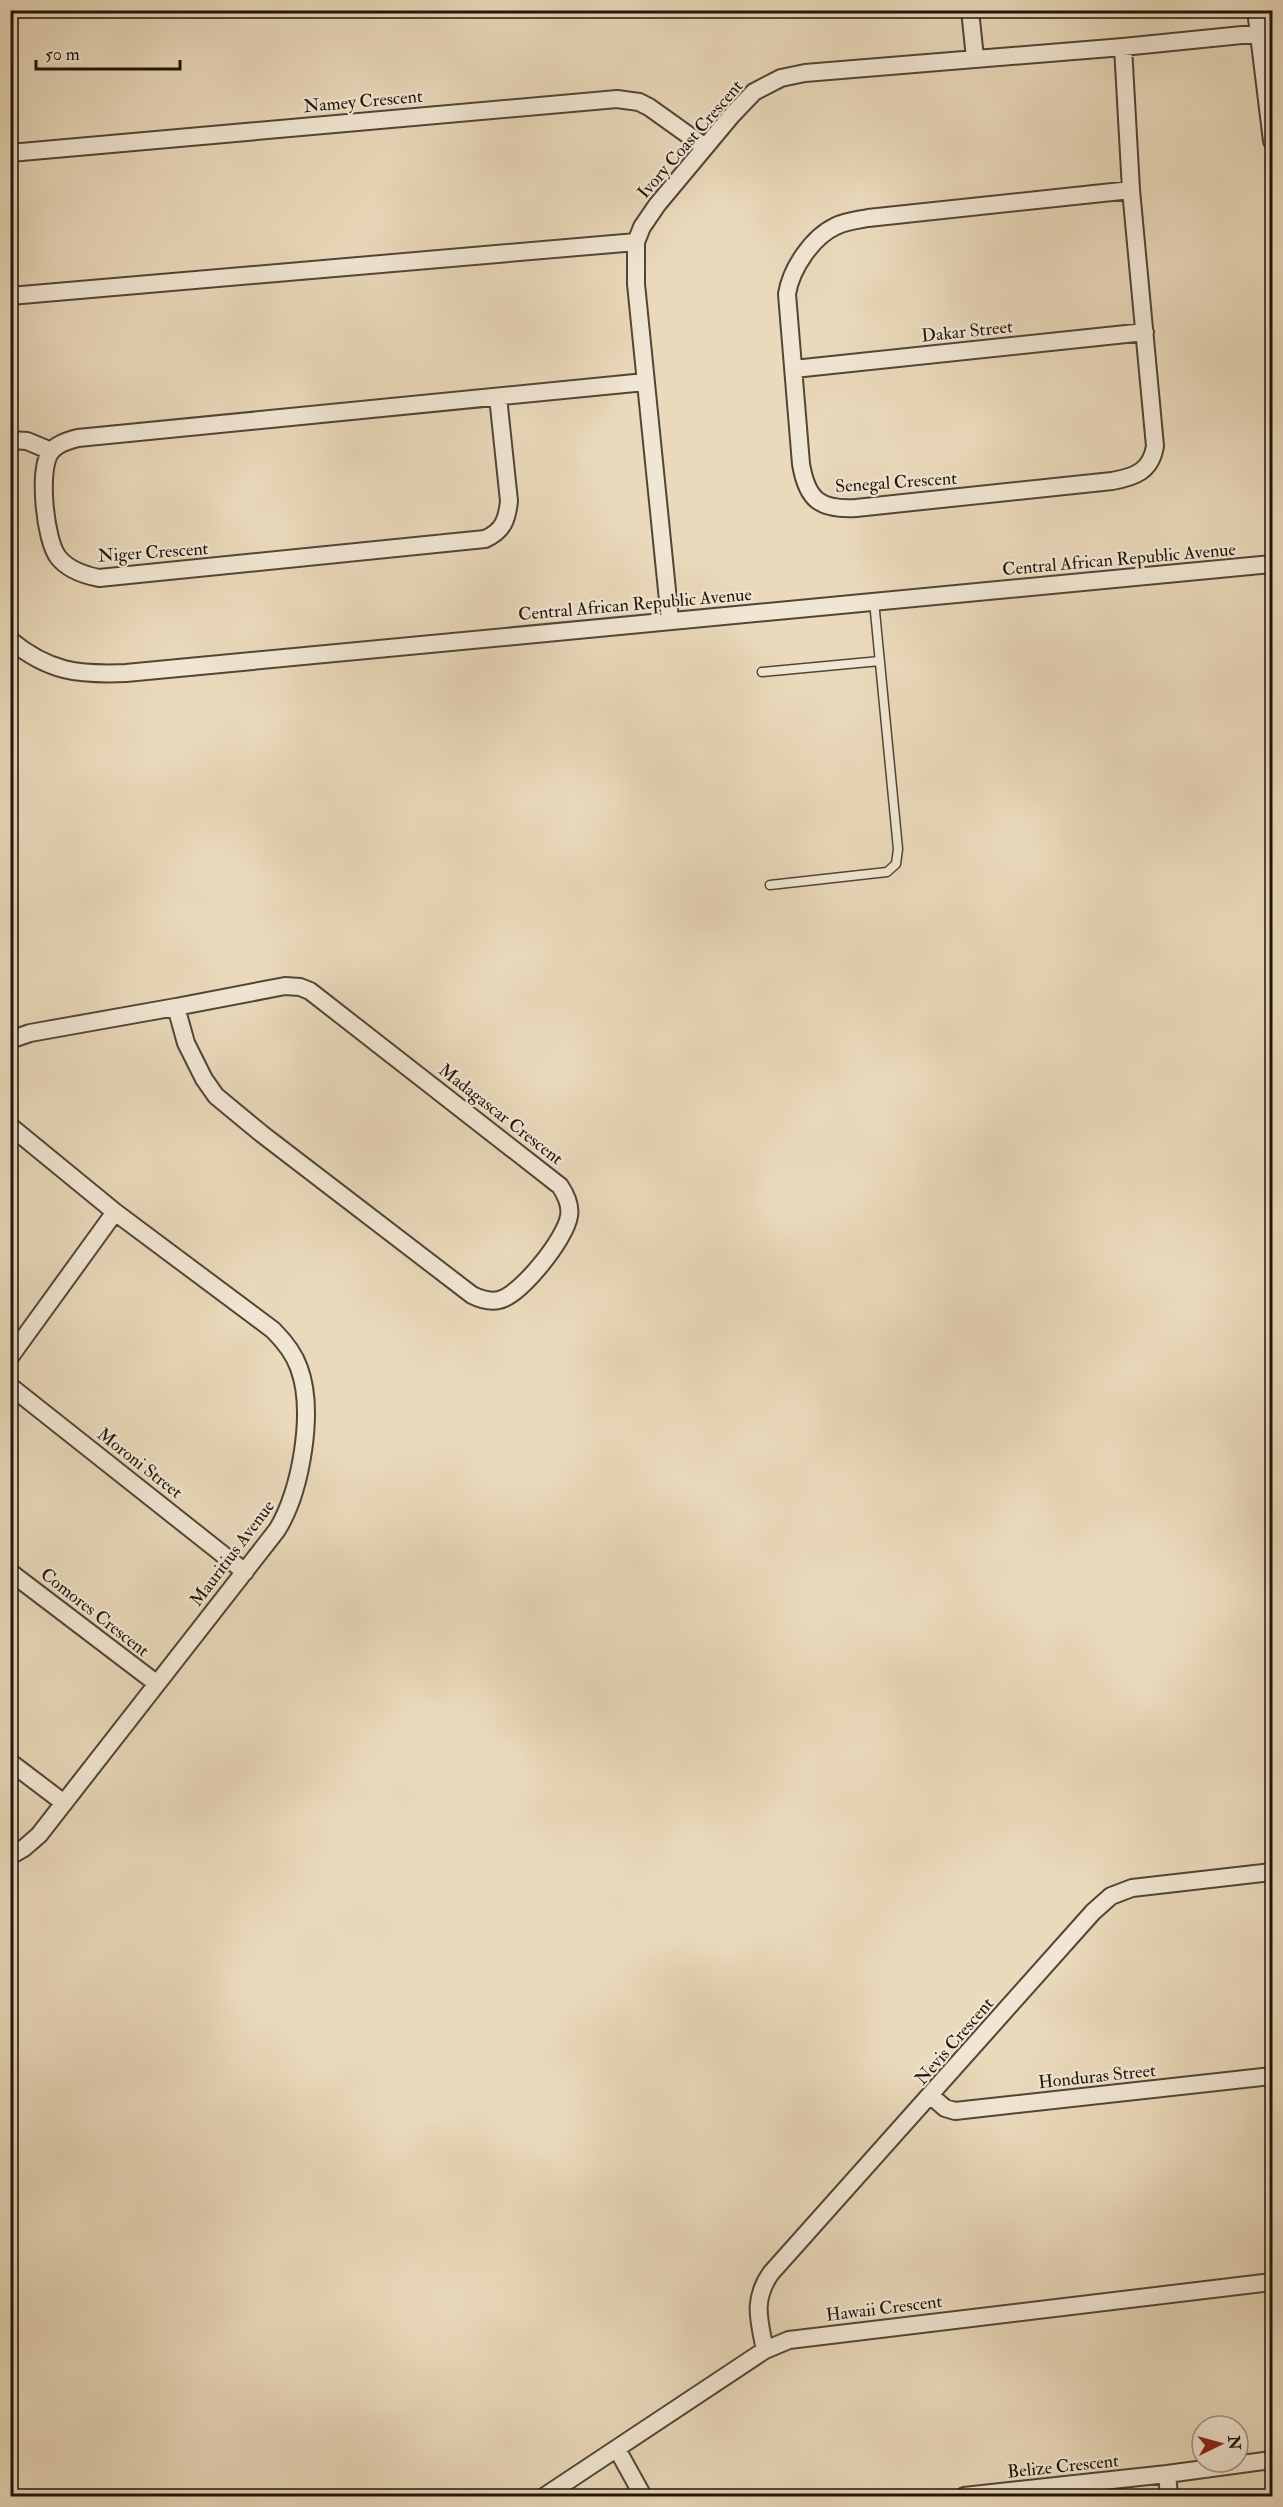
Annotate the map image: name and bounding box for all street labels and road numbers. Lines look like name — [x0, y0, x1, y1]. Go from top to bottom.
street label: Ivory Coast Crescent — [633, 75, 748, 203]
street label: Namey Crescent — [303, 85, 424, 118]
street label: Dakar Street — [920, 315, 1014, 348]
street label: Senegal Crescent — [834, 467, 958, 498]
street label: Niger Crescent — [97, 537, 209, 568]
street label: Central African Republic Avenue — [1001, 538, 1237, 581]
street label: Central African Republic Avenue — [517, 583, 753, 626]
street label: Madagascar Crescent — [434, 1059, 568, 1170]
street label: Moroni Street — [92, 1423, 187, 1504]
street label: Mauritius Avenue — [185, 1495, 280, 1611]
street label: Comores Crescent — [36, 1563, 154, 1662]
street label: Nevis Crescent — [910, 1993, 999, 2090]
street label: Honduras Street — [1037, 2059, 1157, 2094]
street label: Hawaii Crescent — [825, 2290, 944, 2327]
street label: Belize Crescent — [1006, 2449, 1120, 2484]

